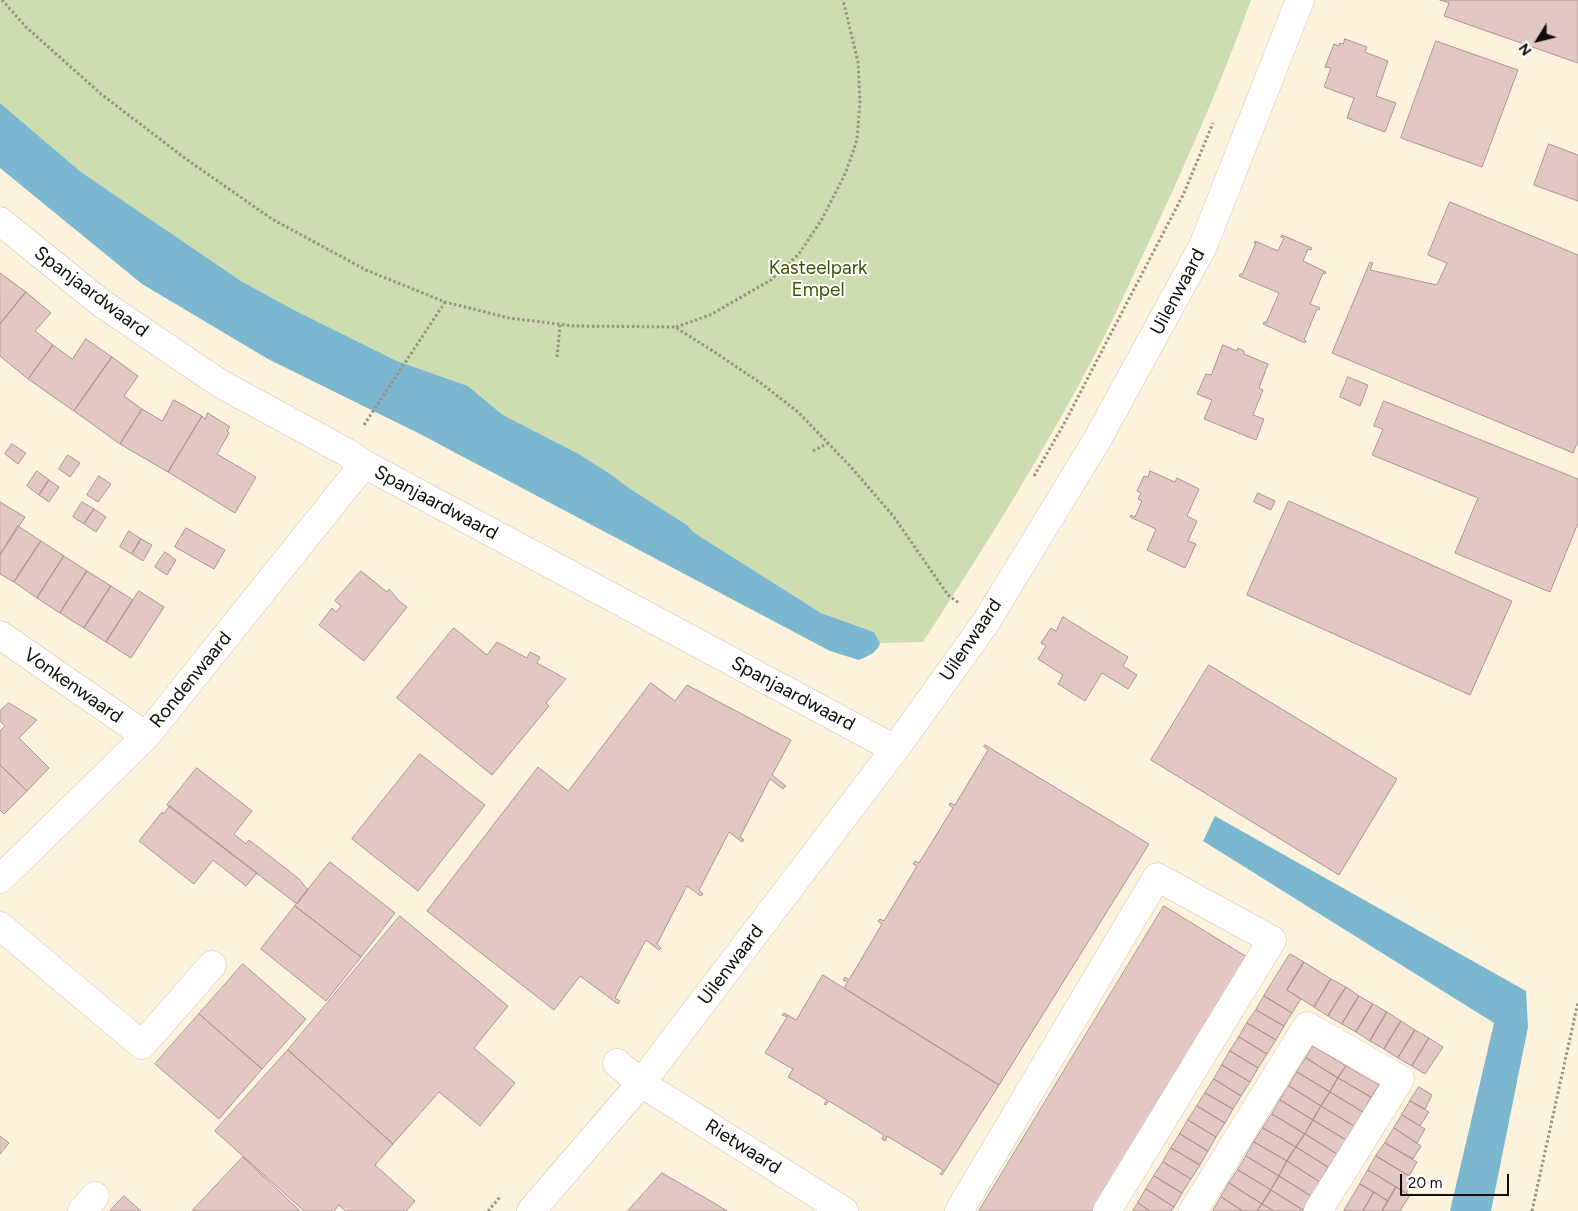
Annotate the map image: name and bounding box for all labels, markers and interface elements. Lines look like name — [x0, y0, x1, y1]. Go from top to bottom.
north arrow — [1513, 15, 1563, 65]
text: N — [1515, 40, 1536, 58]
street label: Spanjaardwaard — [29, 242, 153, 342]
street label: Uilenwaard — [1146, 245, 1210, 339]
park label: Kasteelpark Empel — [769, 257, 867, 301]
street label: Spanjaardwaard — [370, 461, 502, 545]
street label: Uilenwaard — [935, 594, 1007, 686]
street label: Rondenwaard — [145, 627, 237, 733]
street label: Vonkenwaard — [19, 644, 127, 728]
street label: Spanjaardwaard — [727, 652, 859, 736]
street label: Uilenwaard — [693, 920, 769, 1010]
street label: Rietwaard — [701, 1115, 785, 1179]
scale bar — [1403, 1164, 1512, 1196]
text: 20 m — [1408, 1174, 1442, 1192]

